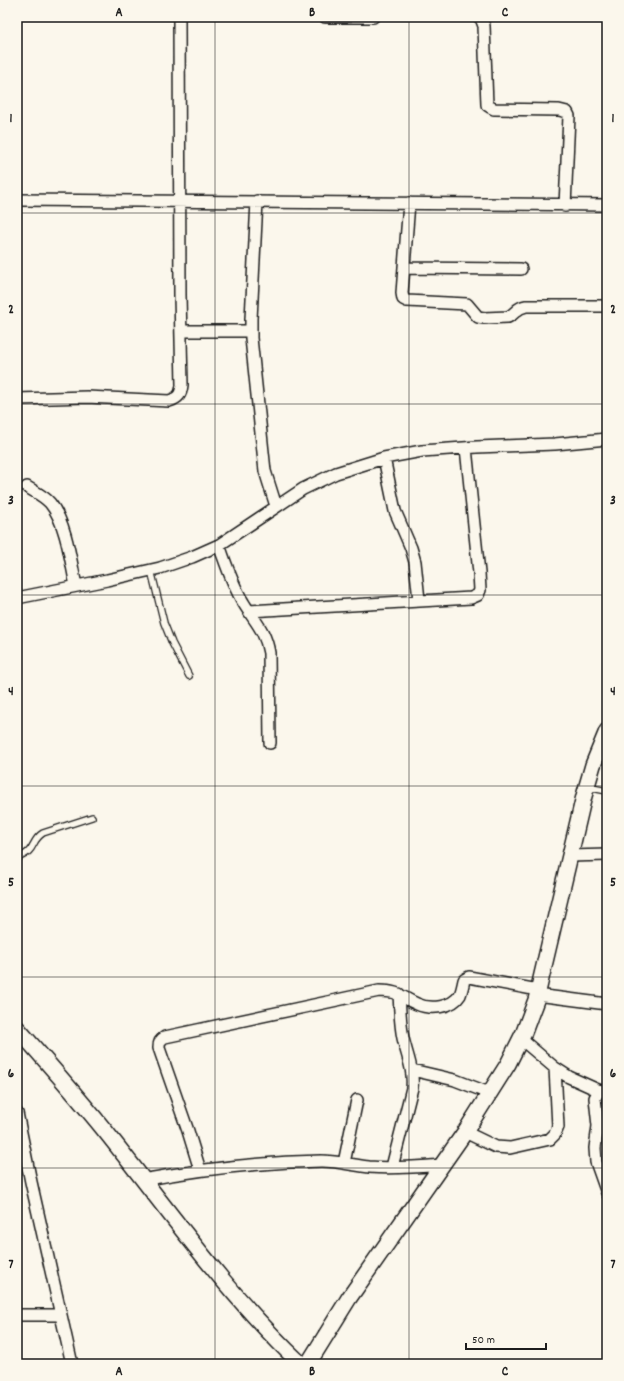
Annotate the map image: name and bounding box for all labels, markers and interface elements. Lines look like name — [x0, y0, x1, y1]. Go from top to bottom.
text: A — [115, 4, 123, 23]
text: B — [309, 4, 315, 23]
text: C — [502, 4, 509, 23]
text: 1 — [10, 110, 13, 129]
text: 1 — [612, 110, 615, 129]
text: 2 — [8, 301, 14, 320]
text: 2 — [610, 301, 616, 320]
text: 3 — [8, 492, 14, 511]
text: 3 — [610, 492, 616, 511]
text: 4 — [8, 683, 14, 702]
text: 4 — [610, 683, 616, 702]
text: 5 — [8, 874, 14, 893]
text: 5 — [610, 874, 616, 893]
text: 6 — [8, 1065, 15, 1084]
text: 6 — [610, 1065, 617, 1084]
text: 7 — [9, 1256, 14, 1275]
text: 7 — [611, 1256, 616, 1275]
scale bar — [466, 1325, 546, 1351]
text: 50 m — [472, 1332, 495, 1349]
text: A — [115, 1363, 123, 1381]
text: B — [309, 1363, 315, 1381]
text: C — [502, 1363, 509, 1381]

